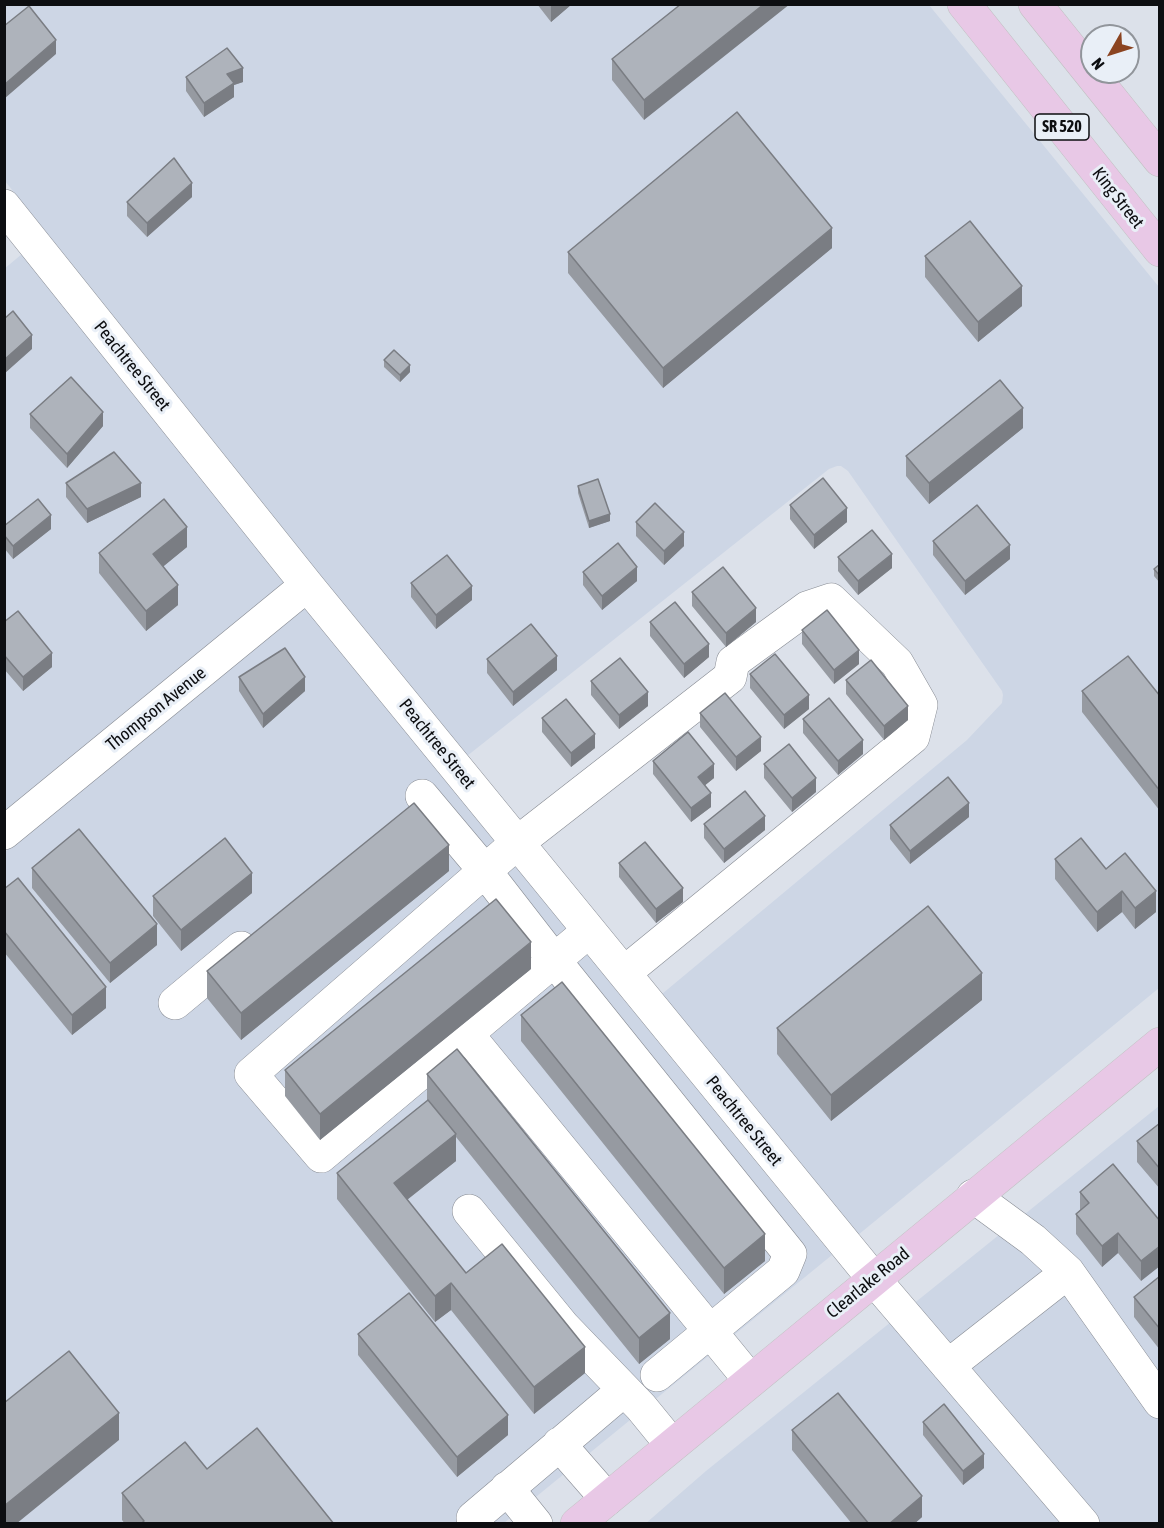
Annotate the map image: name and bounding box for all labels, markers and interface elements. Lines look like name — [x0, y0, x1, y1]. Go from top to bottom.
north arrow — [1080, 24, 1140, 84]
text: N — [1088, 55, 1108, 73]
road number: SR 520 — [1035, 114, 1089, 140]
street label: King Street — [1088, 163, 1148, 233]
street label: Peachtree Street — [89, 317, 175, 415]
street label: Thompson Avenue — [102, 662, 210, 756]
street label: Peachtree Street — [394, 695, 480, 793]
street label: Peachtree Street — [701, 1072, 787, 1170]
street label: Clearlake Road — [822, 1243, 914, 1323]

